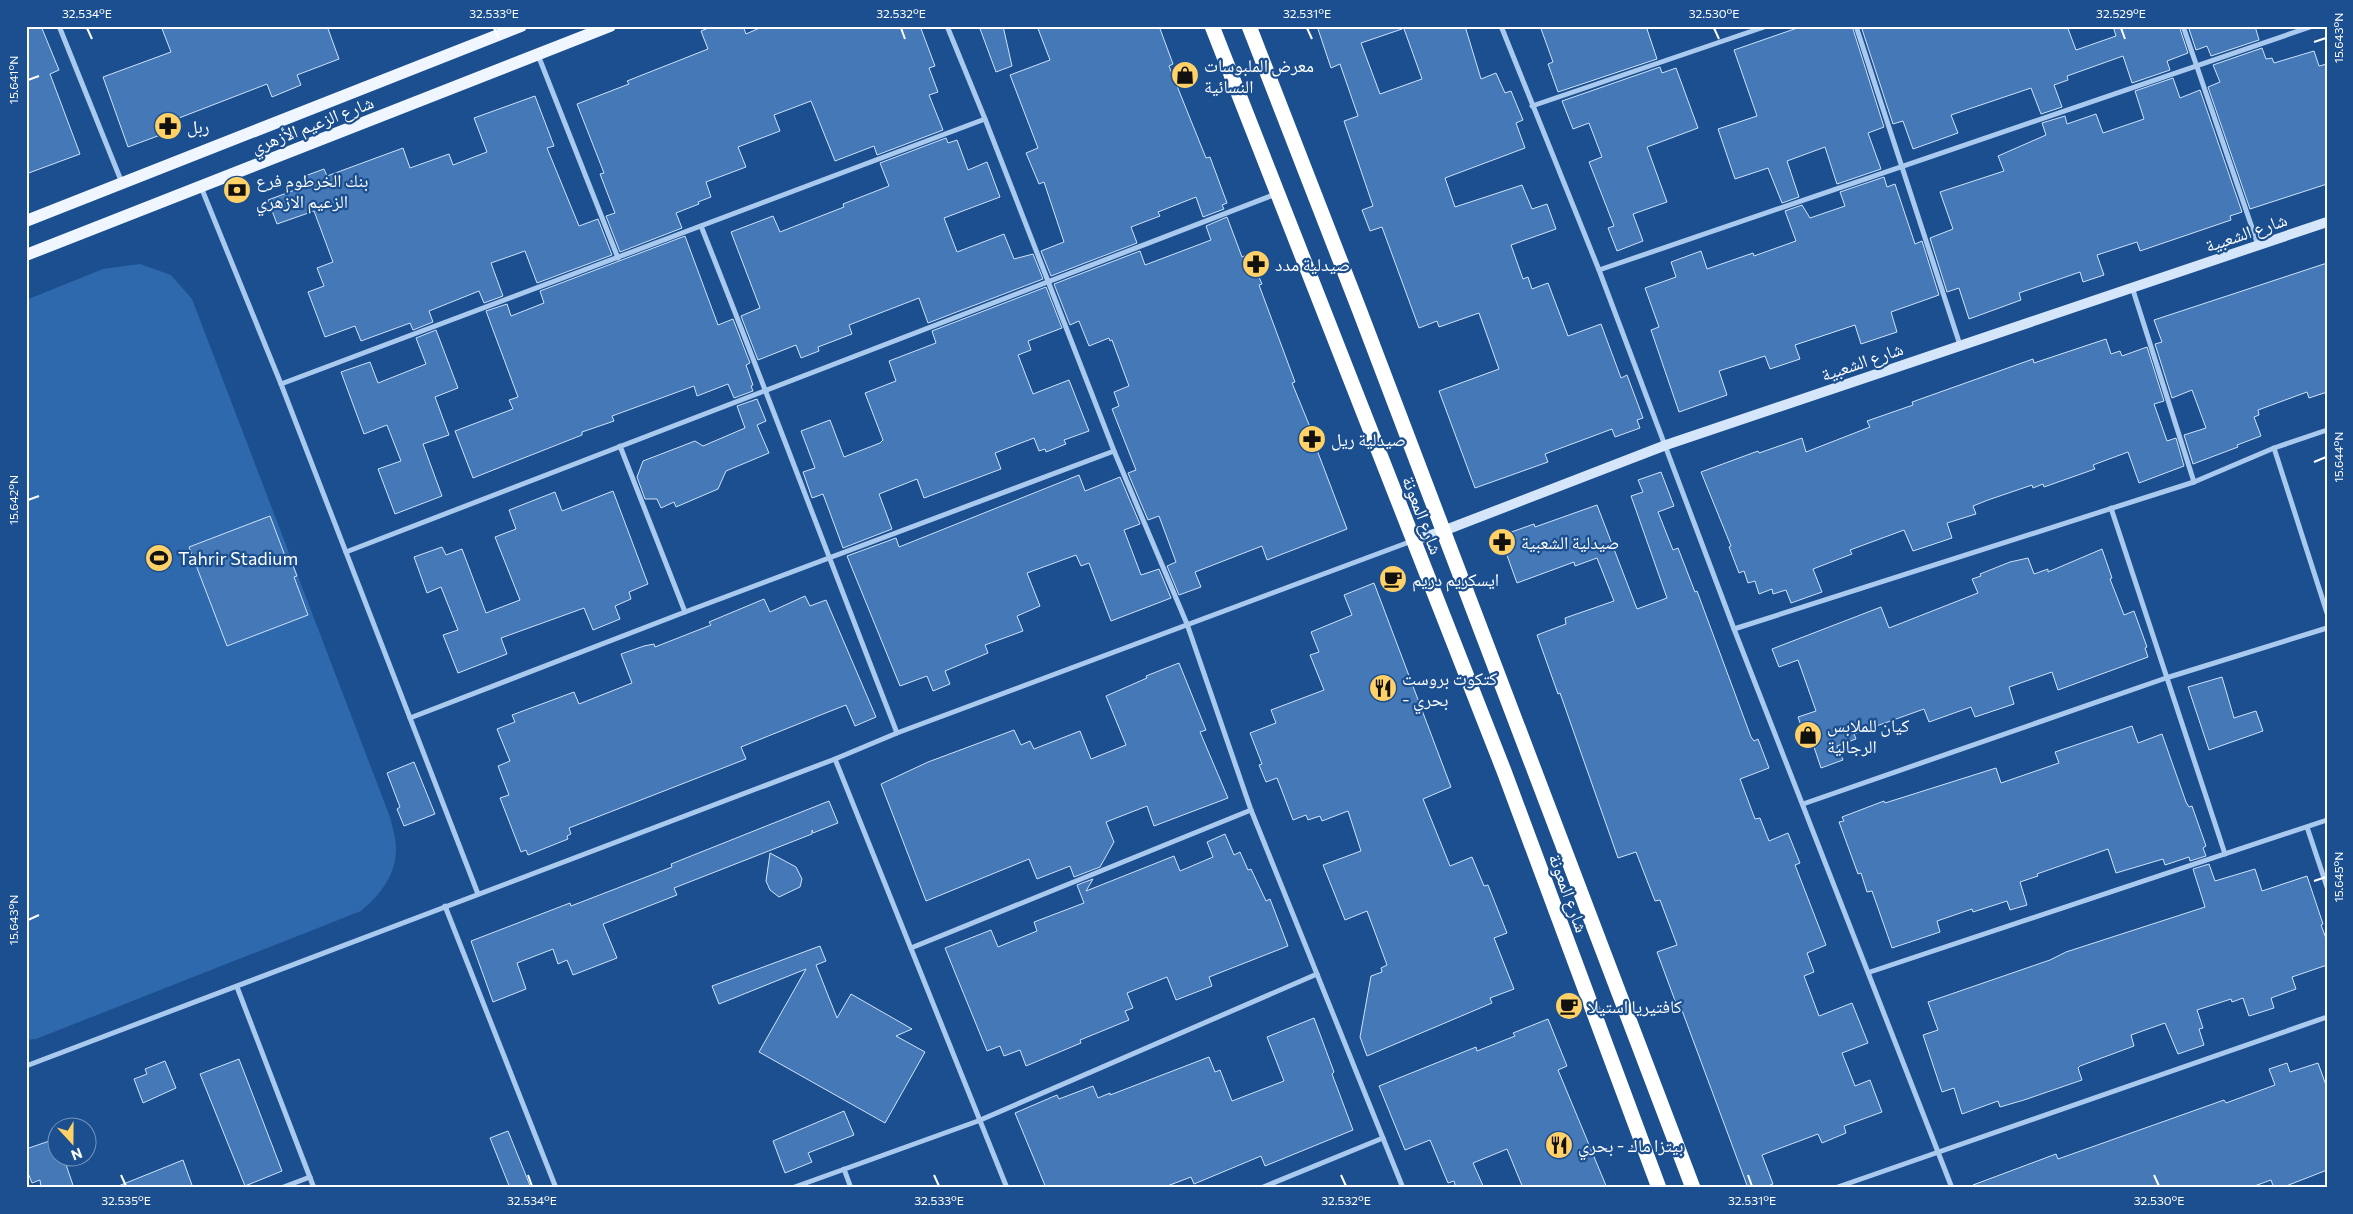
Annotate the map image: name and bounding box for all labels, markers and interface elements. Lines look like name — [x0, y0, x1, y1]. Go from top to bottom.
text: 32.534°E — [62, 6, 112, 20]
text: 32.533°E — [469, 6, 519, 20]
text: 32.532°E — [876, 6, 926, 20]
text: 32.531°E — [1283, 6, 1331, 20]
text: 32.530°E — [1689, 6, 1739, 20]
text: 32.529°E — [2096, 6, 2146, 20]
text: 15.643°N — [2331, 13, 2345, 63]
place label: معرض الملبوسات النسائية — [1204, 54, 1314, 97]
text: 15.641°N — [6, 56, 20, 104]
shop icon: معرض الملبوسات النسائية — [1170, 60, 1200, 90]
street label: شارع الزعيم الأزهري — [248, 90, 378, 162]
pharmacy icon: ربل — [153, 111, 183, 141]
place label: ربل — [187, 115, 210, 138]
place label: بنك الخرطوم فرع الزعيم الازهري — [256, 169, 369, 217]
bank icon: بنك الخرطوم فرع الزعيم الازهري — [222, 175, 252, 205]
street label: شارع الشعبية — [2202, 208, 2290, 257]
pharmacy icon: صيدلية مدد — [1241, 249, 1271, 279]
place label: صيدلية مدد — [1275, 253, 1350, 275]
street label: شارع الشعبية — [1818, 337, 1906, 386]
pharmacy icon: صيدلية ريل — [1297, 424, 1327, 454]
place label: صيدلية ريل — [1331, 428, 1406, 451]
text: 15.644°N — [2331, 432, 2345, 482]
street label: شارع المعونة — [1397, 473, 1448, 558]
text: 15.642°N — [6, 475, 20, 525]
pharmacy icon: صيدلية الشعبية — [1487, 527, 1517, 557]
place label: صيدلية الشعبية — [1521, 531, 1619, 554]
sports icon: Tahrir Stadium — [144, 543, 174, 573]
place label: Tahrir Stadium — [178, 547, 298, 569]
cafe icon: ايسكريم دريم — [1378, 564, 1408, 594]
place label: ايسكريم دريم — [1412, 568, 1499, 592]
place label: كتكوت بروست - بحري — [1402, 667, 1498, 715]
restaurant icon: كتكوت بروست - بحري — [1368, 673, 1398, 703]
place label: كيان للملابس الرجالية — [1827, 714, 1910, 757]
shop icon: كيان للملابس الرجالية — [1793, 720, 1823, 750]
street label: شارع المعونة — [1544, 851, 1593, 936]
text: 15.645°N — [2331, 852, 2345, 902]
text: 15.643°N — [6, 895, 20, 945]
cafe icon: كافتيريا استيلا — [1554, 991, 1584, 1021]
place label: كافتيريا استيلا — [1588, 995, 1683, 1017]
north arrow — [48, 1116, 98, 1166]
restaurant icon: بيتزا ماك - بحري — [1544, 1130, 1574, 1160]
place label: بيتزا ماك - بحري — [1578, 1134, 1684, 1161]
text: N — [69, 1145, 85, 1164]
text: 32.535°E — [101, 1193, 151, 1207]
text: 32.534°E — [507, 1193, 557, 1207]
text: 32.533°E — [914, 1193, 964, 1207]
text: 32.532°E — [1321, 1193, 1371, 1207]
text: 32.531°E — [1728, 1193, 1776, 1207]
text: 32.530°E — [2134, 1193, 2184, 1207]

